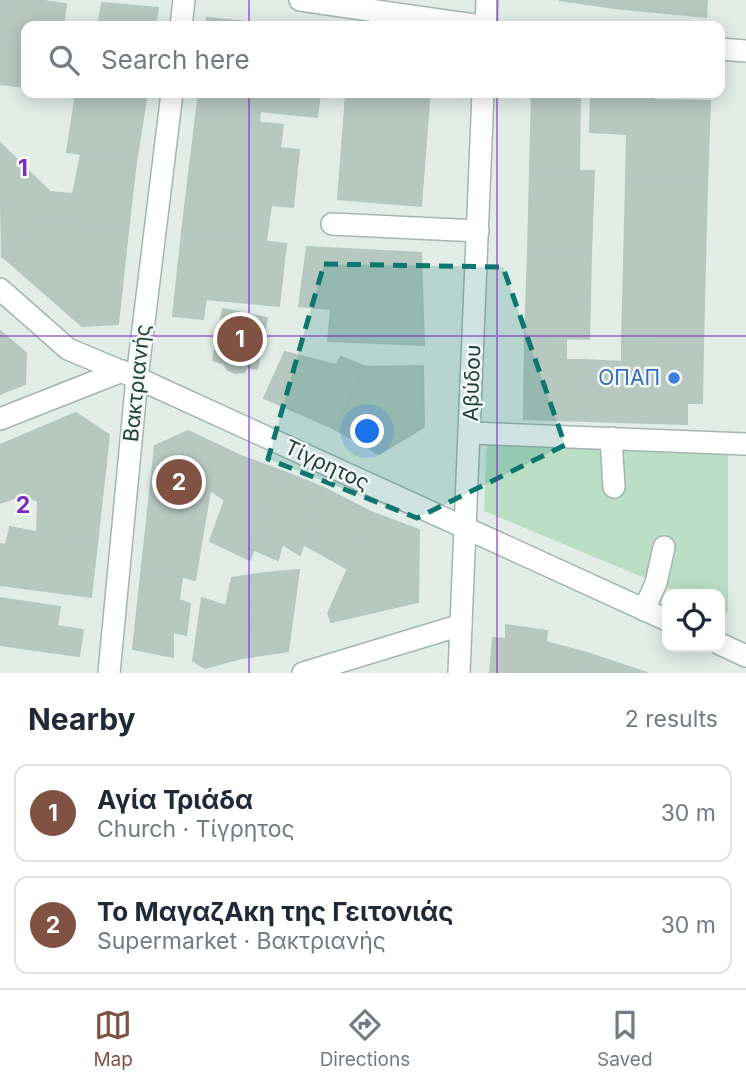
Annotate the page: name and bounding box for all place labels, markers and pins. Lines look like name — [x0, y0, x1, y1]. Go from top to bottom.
pin: 1 — [217, 313, 263, 365]
place label: ΟΠΑΠ — [598, 365, 660, 390]
marker: ΟΠΑΠ — [666, 370, 682, 386]
pin: 2 — [156, 456, 202, 508]

